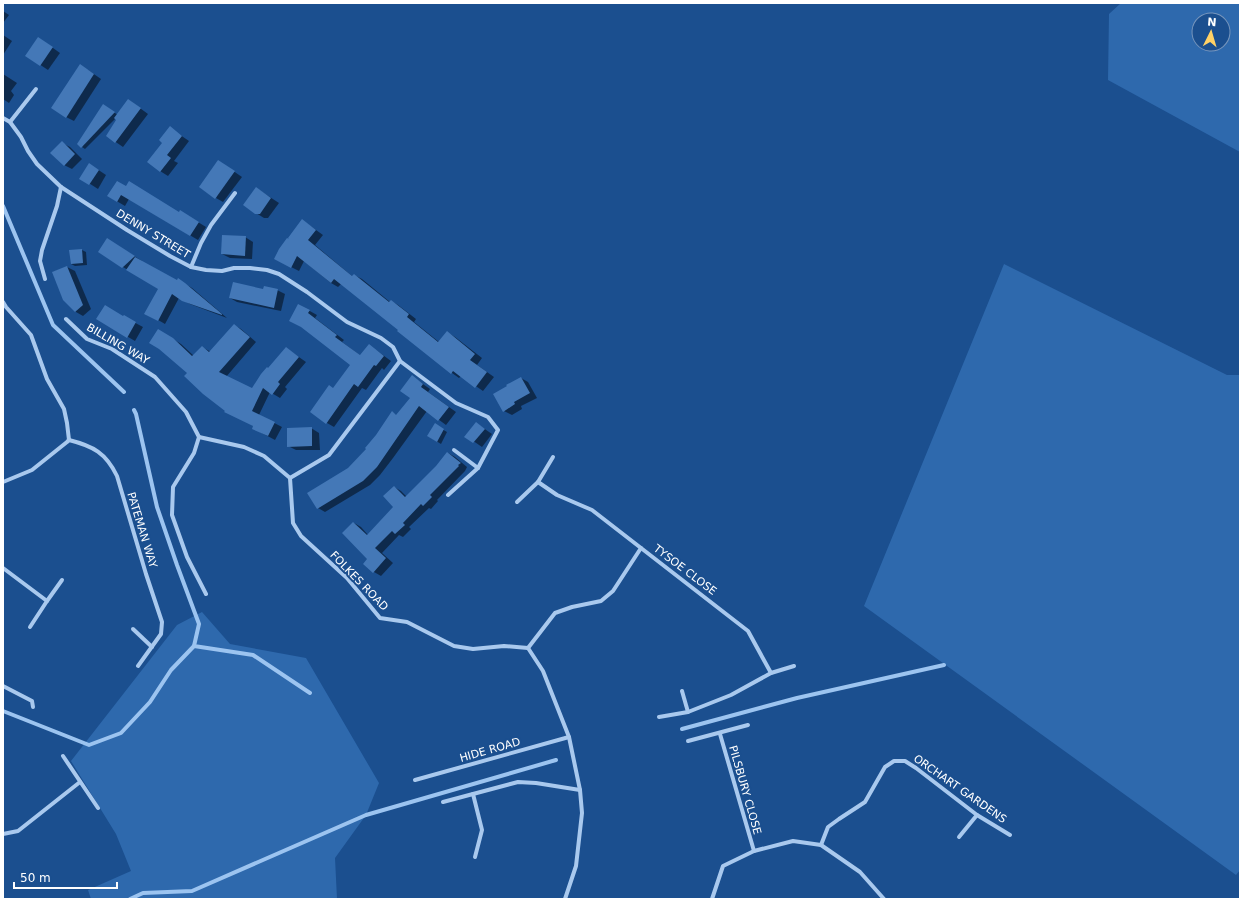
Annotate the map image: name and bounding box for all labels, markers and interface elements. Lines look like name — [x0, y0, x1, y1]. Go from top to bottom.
north arrow — [1191, 12, 1231, 52]
text: N — [1207, 16, 1217, 29]
street label: DENNY STREET — [114, 207, 193, 261]
street label: BILLING WAY — [84, 321, 152, 367]
street label: PATEMAN WAY — [124, 490, 160, 570]
street label: TYSOE CLOSE — [650, 541, 719, 598]
street label: FOLKES ROAD — [327, 548, 391, 614]
street label: HIDE ROAD — [458, 735, 522, 765]
street label: PILSBURY CLOSE — [726, 744, 764, 836]
street label: ORCHART GARDENS — [911, 752, 1009, 826]
scale bar — [14, 864, 117, 890]
text: 50 m — [20, 871, 51, 885]

